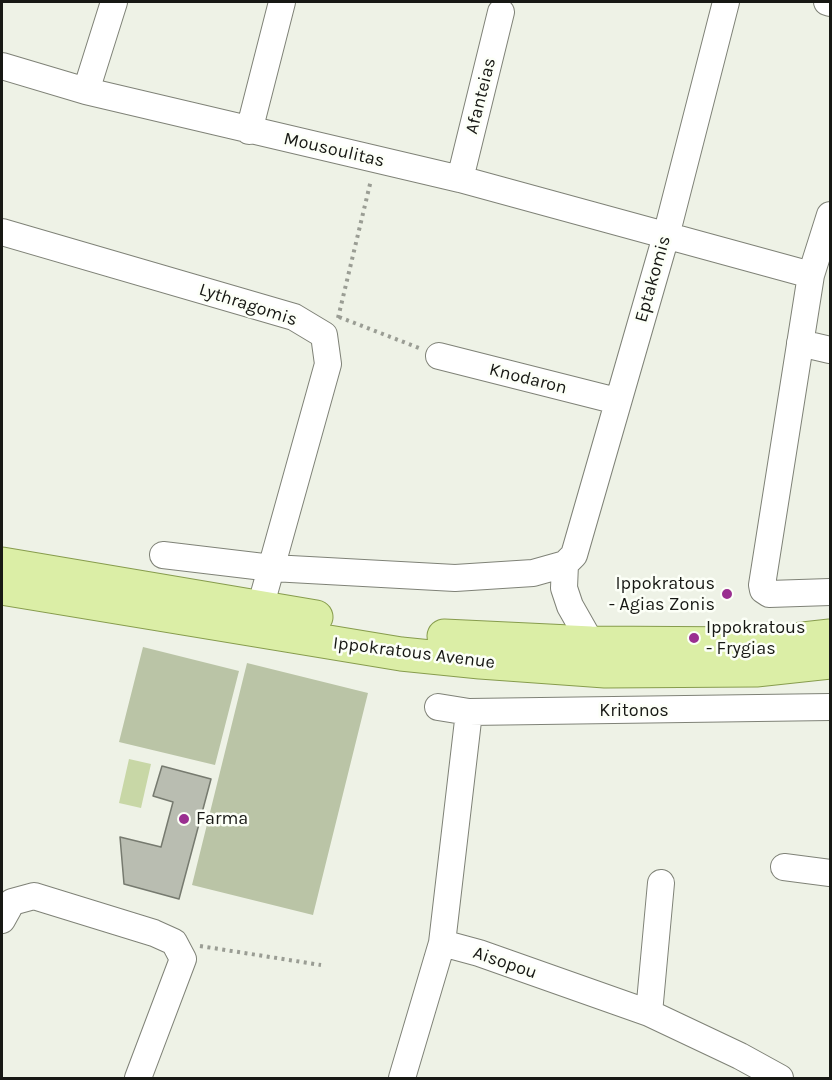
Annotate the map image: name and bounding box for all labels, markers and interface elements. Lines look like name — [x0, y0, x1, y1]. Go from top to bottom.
street label: Afanteias — [461, 56, 501, 136]
street label: Mousoulitas — [282, 128, 386, 172]
street label: Eptakomis — [630, 233, 676, 325]
street label: Lythragomis — [196, 279, 300, 331]
street label: Knodaron — [487, 359, 569, 399]
place label: Ippokratous - Agias Zonis — [609, 573, 715, 616]
marker: Ippokratous - Agias Zonis — [720, 587, 734, 601]
place label: Ippokratous - Frygias — [706, 617, 805, 660]
marker: Ippokratous - Frygias — [687, 631, 701, 645]
street label: Ippokratous Avenue — [332, 632, 496, 674]
street label: Kritonos — [599, 700, 669, 722]
place label: Farma — [196, 808, 248, 830]
marker: Farma — [177, 812, 191, 826]
street label: Aisopou — [470, 942, 540, 984]

